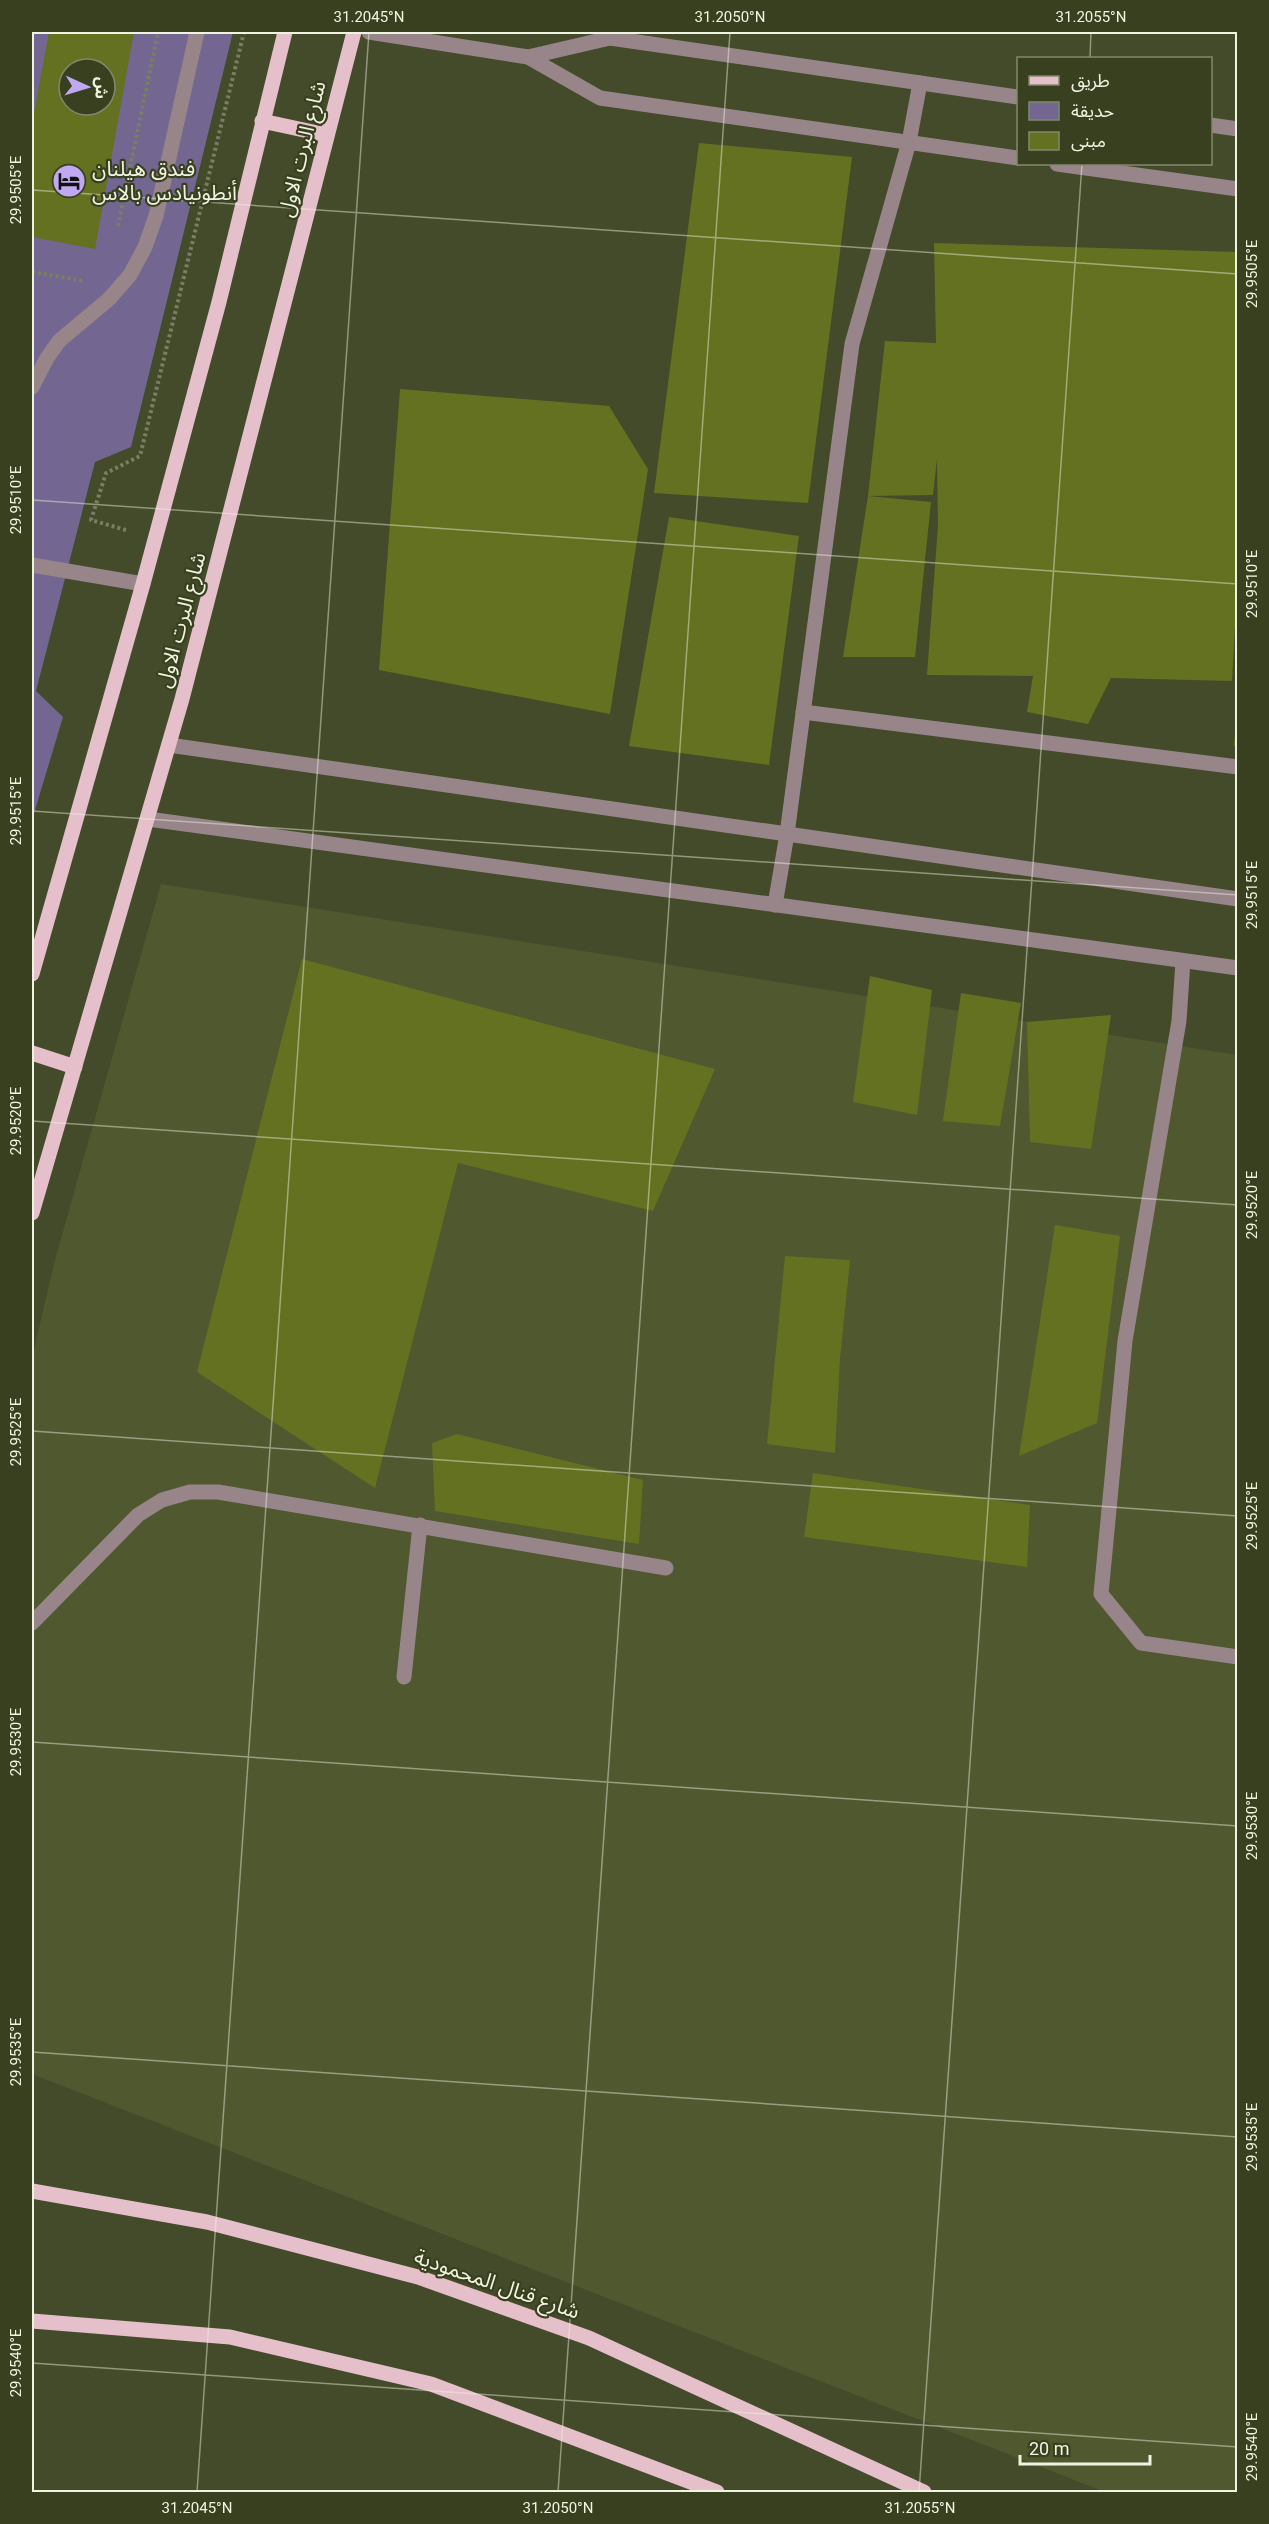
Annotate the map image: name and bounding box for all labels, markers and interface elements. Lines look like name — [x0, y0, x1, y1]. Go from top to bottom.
text: 31.2045°N — [334, 8, 404, 26]
text: 31.2050°N — [695, 8, 765, 26]
text: 31.2055°N — [1056, 8, 1126, 26]
north arrow — [57, 57, 117, 117]
legend — [1017, 57, 1212, 165]
text: طريق — [1071, 70, 1110, 92]
text: ش — [91, 76, 112, 100]
street label: شارع البرت الاول — [273, 78, 333, 220]
text: حديقة — [1071, 100, 1114, 121]
text: مبنى — [1071, 130, 1106, 152]
text: 29.9505°E — [7, 155, 25, 224]
place label: فندق هيلنان أنطونيادس بالاس — [92, 157, 237, 205]
hotel icon: فندق هيلنان أنطونيادس بالاس — [51, 163, 87, 199]
text: 29.9505°E — [1243, 239, 1261, 308]
text: 29.9510°E — [7, 465, 25, 534]
text: 29.9510°E — [1243, 549, 1261, 618]
street label: شارع البرت الاول — [151, 550, 214, 691]
text: 29.9515°E — [7, 776, 25, 845]
text: 29.9515°E — [1243, 860, 1261, 929]
text: 29.9520°E — [7, 1086, 25, 1155]
text: 29.9520°E — [1243, 1170, 1261, 1239]
text: 29.9525°E — [7, 1397, 25, 1466]
text: 29.9525°E — [1243, 1481, 1261, 1550]
text: 29.9530°E — [7, 1707, 25, 1776]
text: 29.9530°E — [1243, 1791, 1261, 1860]
text: 29.9535°E — [7, 2017, 25, 2086]
text: 29.9535°E — [1243, 2102, 1261, 2171]
street label: شارع قنال المحمودية — [410, 2244, 583, 2326]
text: 29.9540°E — [7, 2328, 25, 2397]
text: 29.9540°E — [1243, 2412, 1261, 2481]
scale bar — [1020, 2428, 1150, 2466]
text: 20 m — [1029, 2438, 1069, 2459]
text: 31.2045°N — [162, 2499, 232, 2517]
text: 31.2050°N — [523, 2499, 593, 2517]
text: 31.2055°N — [885, 2499, 955, 2517]

